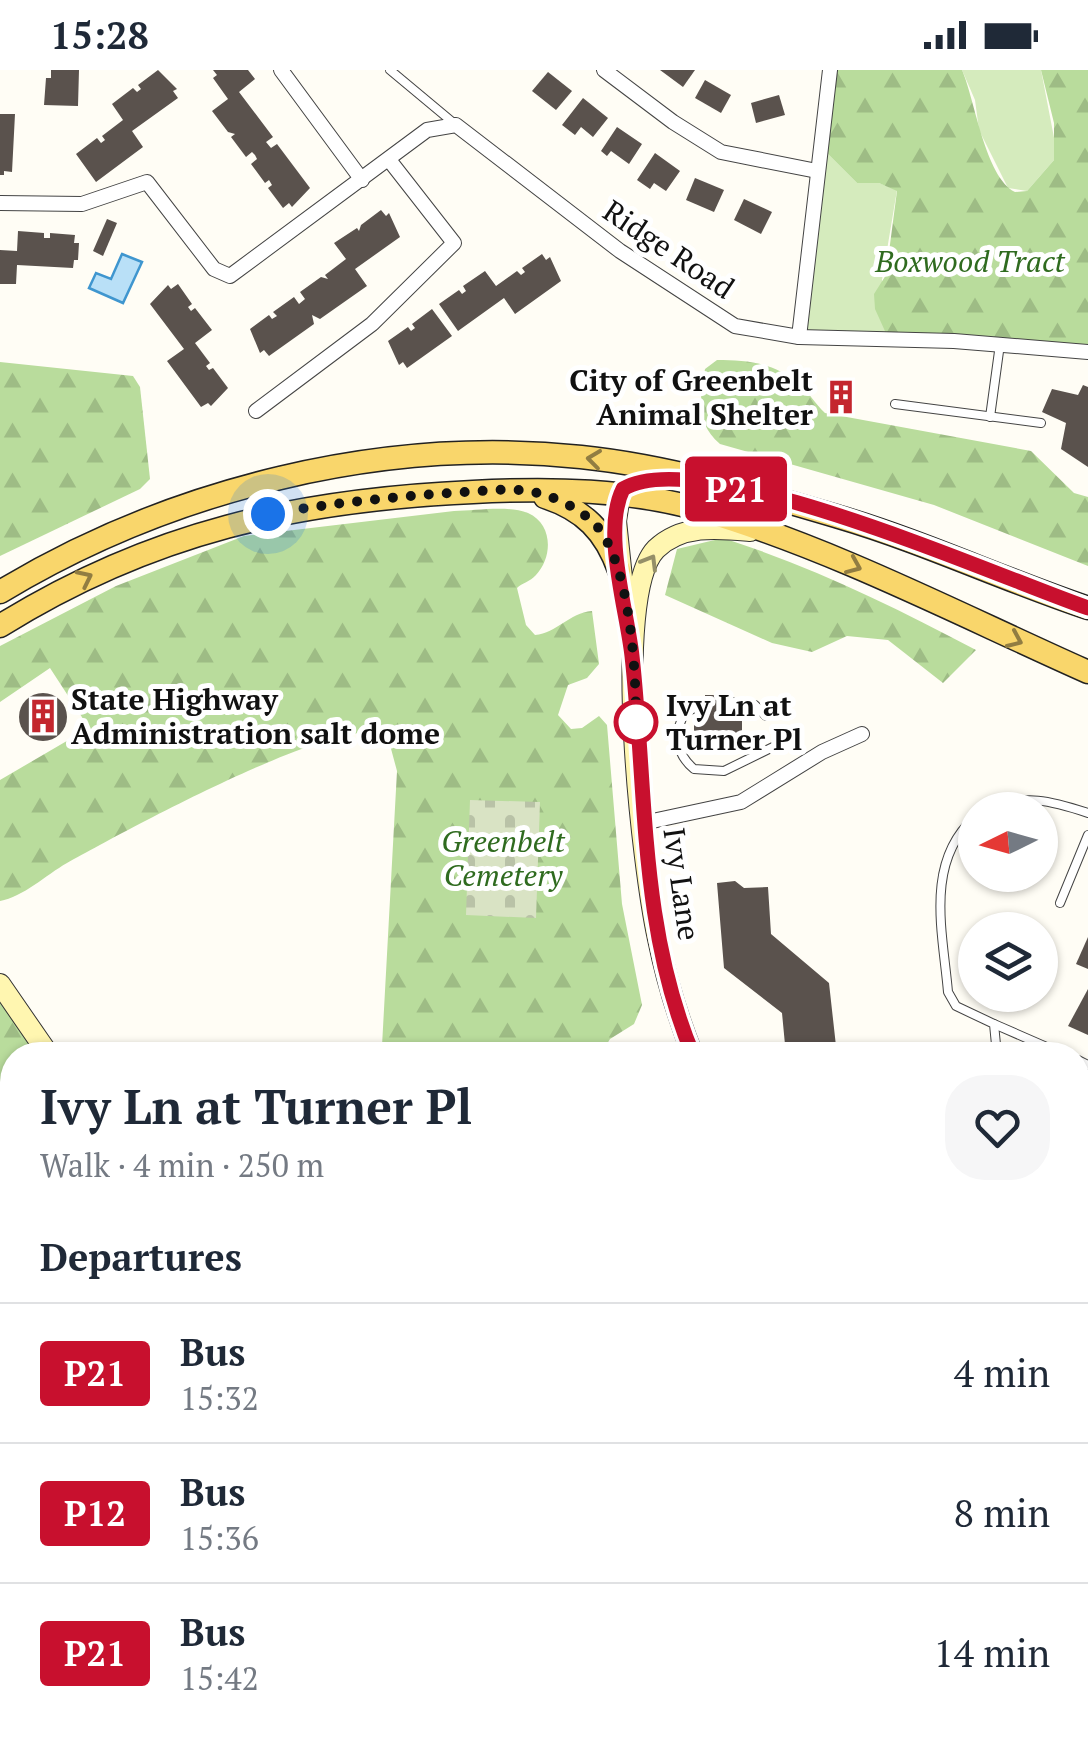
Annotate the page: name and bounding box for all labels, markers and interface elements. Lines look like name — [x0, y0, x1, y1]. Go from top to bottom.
text: 15:28 — [50, 10, 149, 60]
street label: Ridge Road — [596, 191, 742, 307]
park label: Boxwood Tract — [874, 241, 1066, 281]
place label: City of Greenbelt Animal Shelter — [569, 360, 813, 434]
building icon: City of Greenbelt Animal Shelter — [822, 378, 860, 416]
one-way arrow — [586, 449, 602, 470]
line badge: P21 — [678, 456, 794, 522]
text: P21 — [705, 466, 767, 512]
your location — [243, 489, 293, 539]
one-way arrow — [844, 554, 862, 574]
one-way arrow — [638, 555, 657, 573]
one-way arrow — [75, 571, 93, 591]
one-way arrow — [1005, 628, 1023, 648]
place label: State Highway Administration salt dome — [71, 679, 440, 753]
place label: Ivy Ln at Turner Pl — [666, 685, 802, 759]
building icon: State Highway Administration salt dome — [24, 697, 62, 735]
marker: Ivy Ln at Turner Pl — [615, 701, 657, 743]
north arrow — [958, 792, 1058, 892]
map controls — [958, 792, 1058, 1012]
park label: Greenbelt Cemetery — [441, 821, 566, 895]
street label: Ivy Lane — [654, 825, 710, 943]
button: layers — [958, 912, 1058, 1012]
text: Ivy Ln at Turner Pl — [40, 1074, 472, 1138]
button: heart — [945, 1075, 1050, 1180]
text: Walk · 4 min · 250 m — [40, 1144, 324, 1186]
text: Departures — [40, 1232, 242, 1282]
text: Bus — [180, 1327, 245, 1377]
text: 4 min — [954, 1348, 1050, 1398]
text: P21 — [64, 1350, 126, 1396]
text: 15:32 — [180, 1377, 259, 1419]
text: Bus — [180, 1467, 245, 1517]
text: 8 min — [954, 1488, 1050, 1538]
text: P12 — [64, 1490, 126, 1536]
text: 15:36 — [180, 1517, 259, 1559]
text: Bus — [180, 1607, 245, 1657]
text: 14 min — [933, 1628, 1050, 1678]
text: P21 — [64, 1630, 126, 1676]
text: 15:42 — [180, 1657, 259, 1699]

